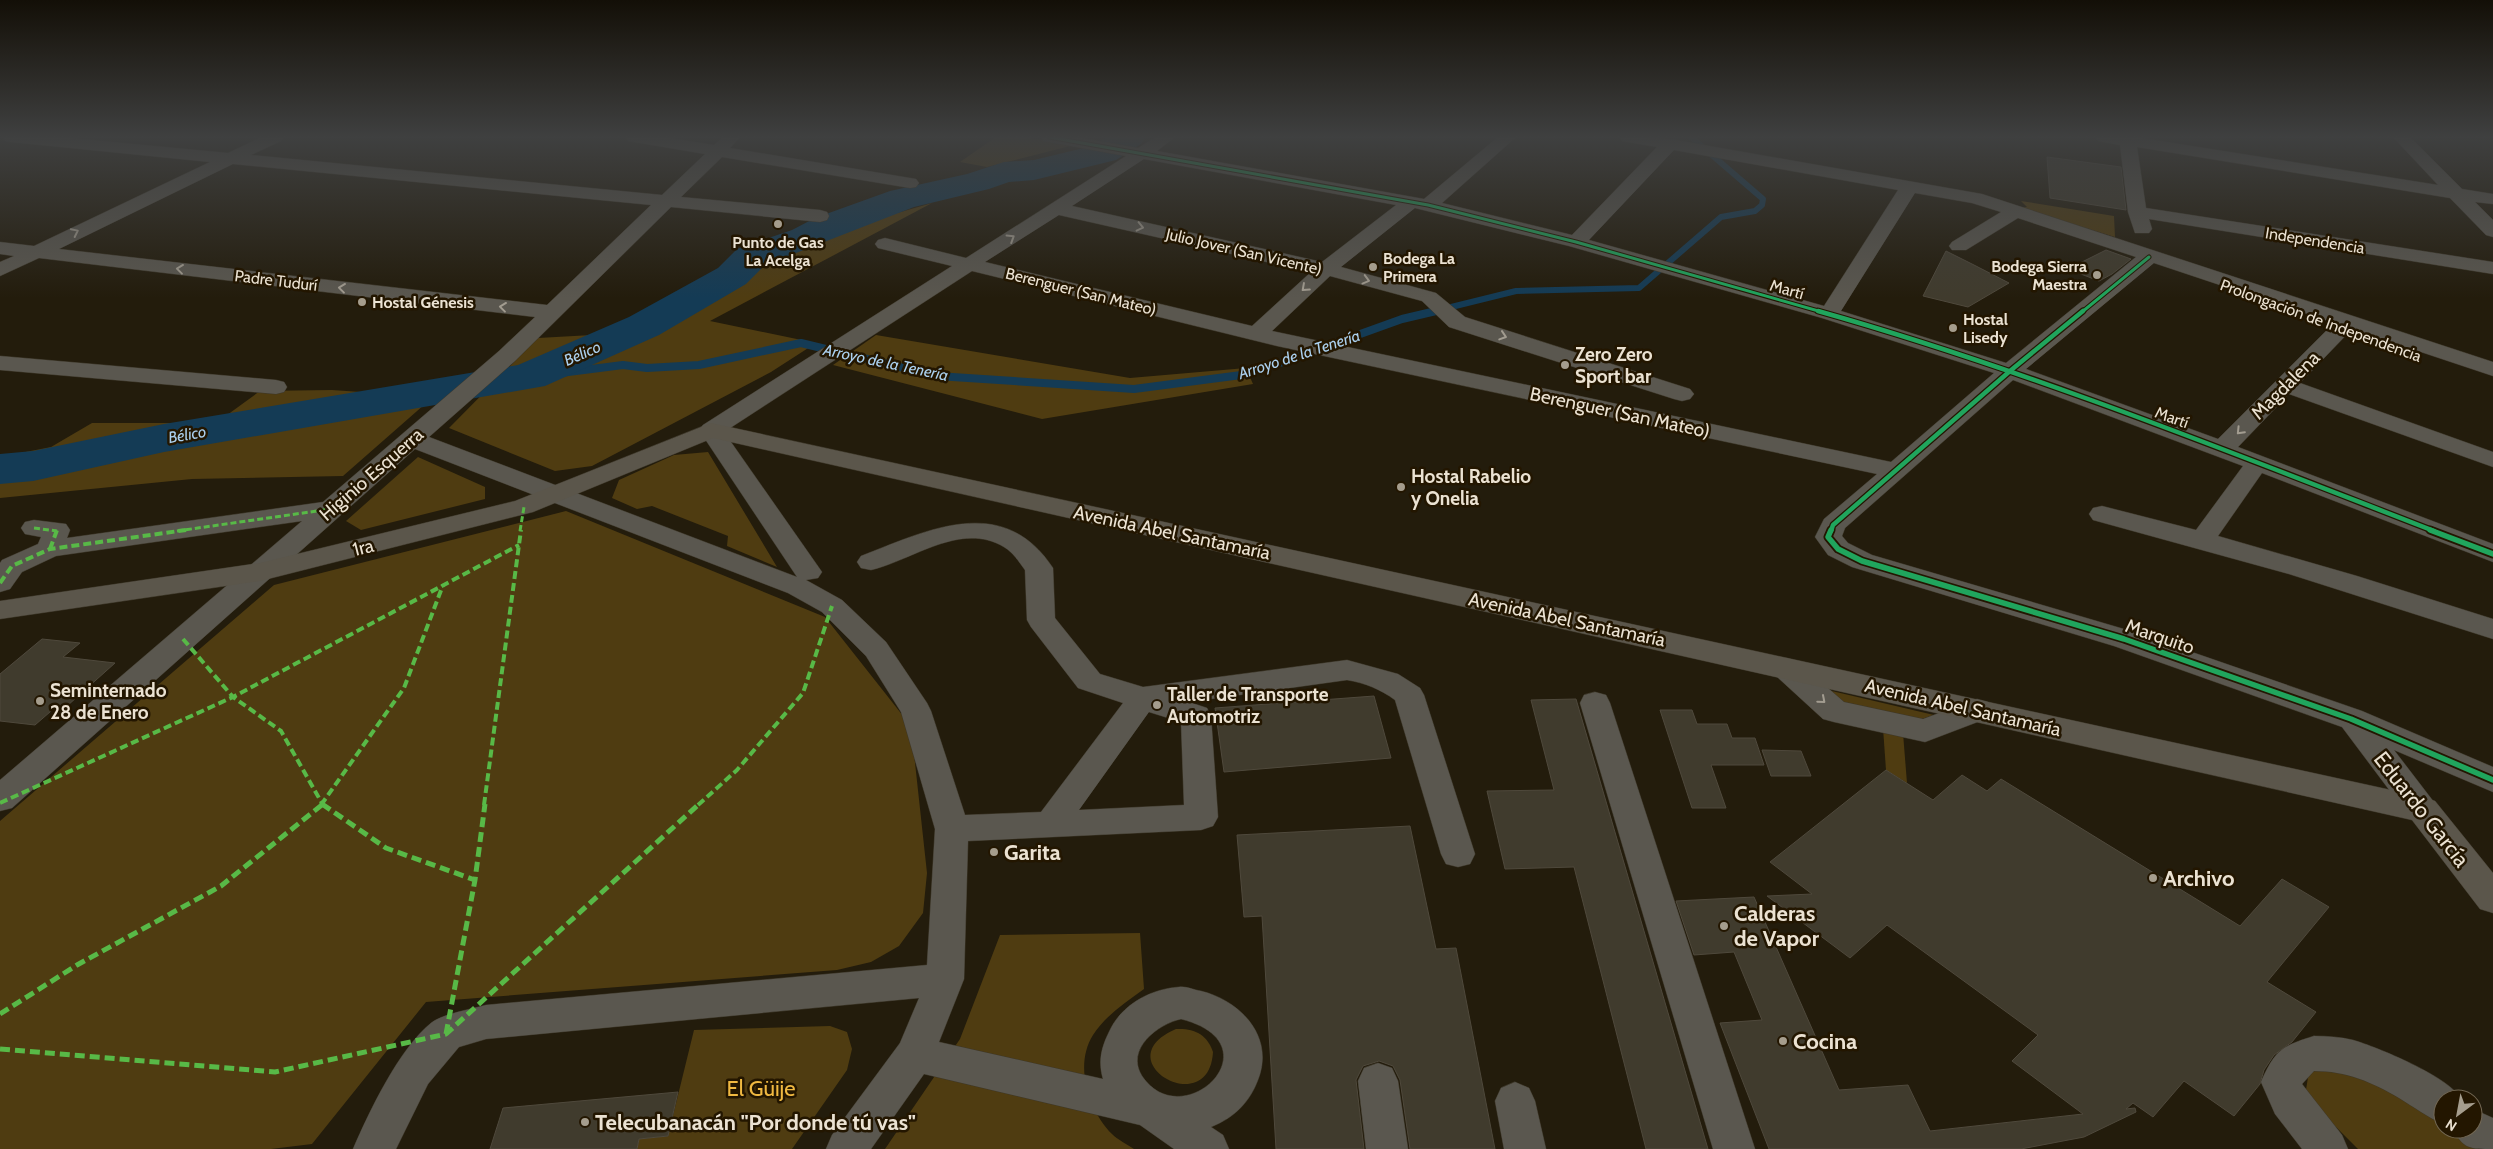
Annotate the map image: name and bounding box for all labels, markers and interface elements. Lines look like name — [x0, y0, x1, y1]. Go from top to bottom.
marker: Punto de Gas La Acelga — [772, 218, 784, 230]
one-way arrow — [1136, 221, 1145, 232]
street label: Independencia — [2264, 223, 2366, 258]
street label: Julio Jover (San Vicente) — [1163, 224, 1324, 279]
one-way arrow — [70, 228, 79, 239]
place label: Punto de Gas La Acelga — [732, 233, 824, 270]
one-way arrow — [1006, 235, 1015, 244]
place label: Bodega La Primera — [1383, 249, 1455, 286]
place label: Bodega Sierra Maestra — [1991, 257, 2087, 294]
marker: Bodega La Primera — [1367, 261, 1379, 273]
one-way arrow — [176, 264, 184, 275]
street label: Berenguer (San Mateo) — [1004, 264, 1158, 319]
street label: Padre Tudurí — [233, 266, 319, 295]
marker: Bodega Sierra Maestra — [2091, 269, 2103, 281]
one-way arrow — [1362, 275, 1370, 285]
street label: Prolongación de Independencia — [2218, 275, 2424, 366]
street label: Martí — [1768, 276, 1807, 304]
one-way arrow — [337, 283, 345, 294]
one-way arrow — [1302, 283, 1311, 292]
place label: Hostal Génesis — [372, 293, 474, 312]
marker: Hostal Génesis — [356, 296, 368, 308]
one-way arrow — [499, 302, 507, 313]
place label: Hostal Lisedy — [1963, 310, 2008, 347]
marker: Hostal Lisedy — [1947, 322, 1959, 334]
water label: Arroyo de la Tenería — [1235, 326, 1363, 383]
one-way arrow — [1499, 331, 1507, 341]
water label: Bélico — [561, 337, 604, 370]
water label: Arroyo de la Tenería — [821, 340, 950, 385]
place label: Zero Zero Sport bar — [1575, 343, 1653, 388]
street label: Magdalena — [2246, 346, 2324, 424]
marker: Zero Zero Sport bar — [1559, 359, 1571, 371]
street label: Berenguer (San Mateo) — [1528, 382, 1712, 443]
street label: Martí — [2152, 403, 2192, 432]
water label: Bélico — [167, 422, 208, 447]
street label: Higinio Esquerra — [315, 423, 428, 526]
one-way arrow — [2237, 425, 2246, 434]
place label: Hostal Rabelio y Onelia — [1411, 465, 1531, 510]
marker: Hostal Rabelio y Onelia — [1395, 481, 1407, 493]
street label: Avenida Abel Santamaría — [1071, 500, 1272, 565]
street label: 1ra — [350, 534, 376, 561]
street label: Avenida Abel Santamaría — [1466, 587, 1667, 652]
street label: Marquito — [2122, 614, 2197, 659]
street label: Avenida Abel Santamaría — [1863, 674, 2063, 741]
place label: Seminternado 28 de Enero — [50, 679, 167, 724]
place label: Taller de Transporte Automotriz — [1167, 683, 1329, 728]
one-way arrow — [1817, 694, 1826, 703]
marker: Seminternado 28 de Enero — [34, 695, 46, 707]
marker: Taller de Transporte Automotriz — [1151, 699, 1163, 711]
street label: Eduardo García — [2368, 746, 2475, 873]
place label: Garita — [1004, 839, 1061, 866]
marker: Garita — [988, 846, 1000, 858]
place label: Archivo — [2163, 865, 2234, 892]
marker: Archivo — [2147, 872, 2159, 884]
place label: Calderas de Vapor — [1734, 900, 1820, 952]
marker: Calderas de Vapor — [1718, 920, 1730, 932]
place label: Cocina — [1793, 1028, 1857, 1055]
marker: Cocina — [1777, 1035, 1789, 1047]
park label: El Güije — [726, 1075, 796, 1102]
north arrow — [2433, 1089, 2483, 1139]
place label: Telecubanacán "Por donde tú vas" — [595, 1109, 916, 1136]
text: N — [2442, 1115, 2460, 1135]
marker: Telecubanacán "Por donde tú vas" — [579, 1116, 591, 1128]

